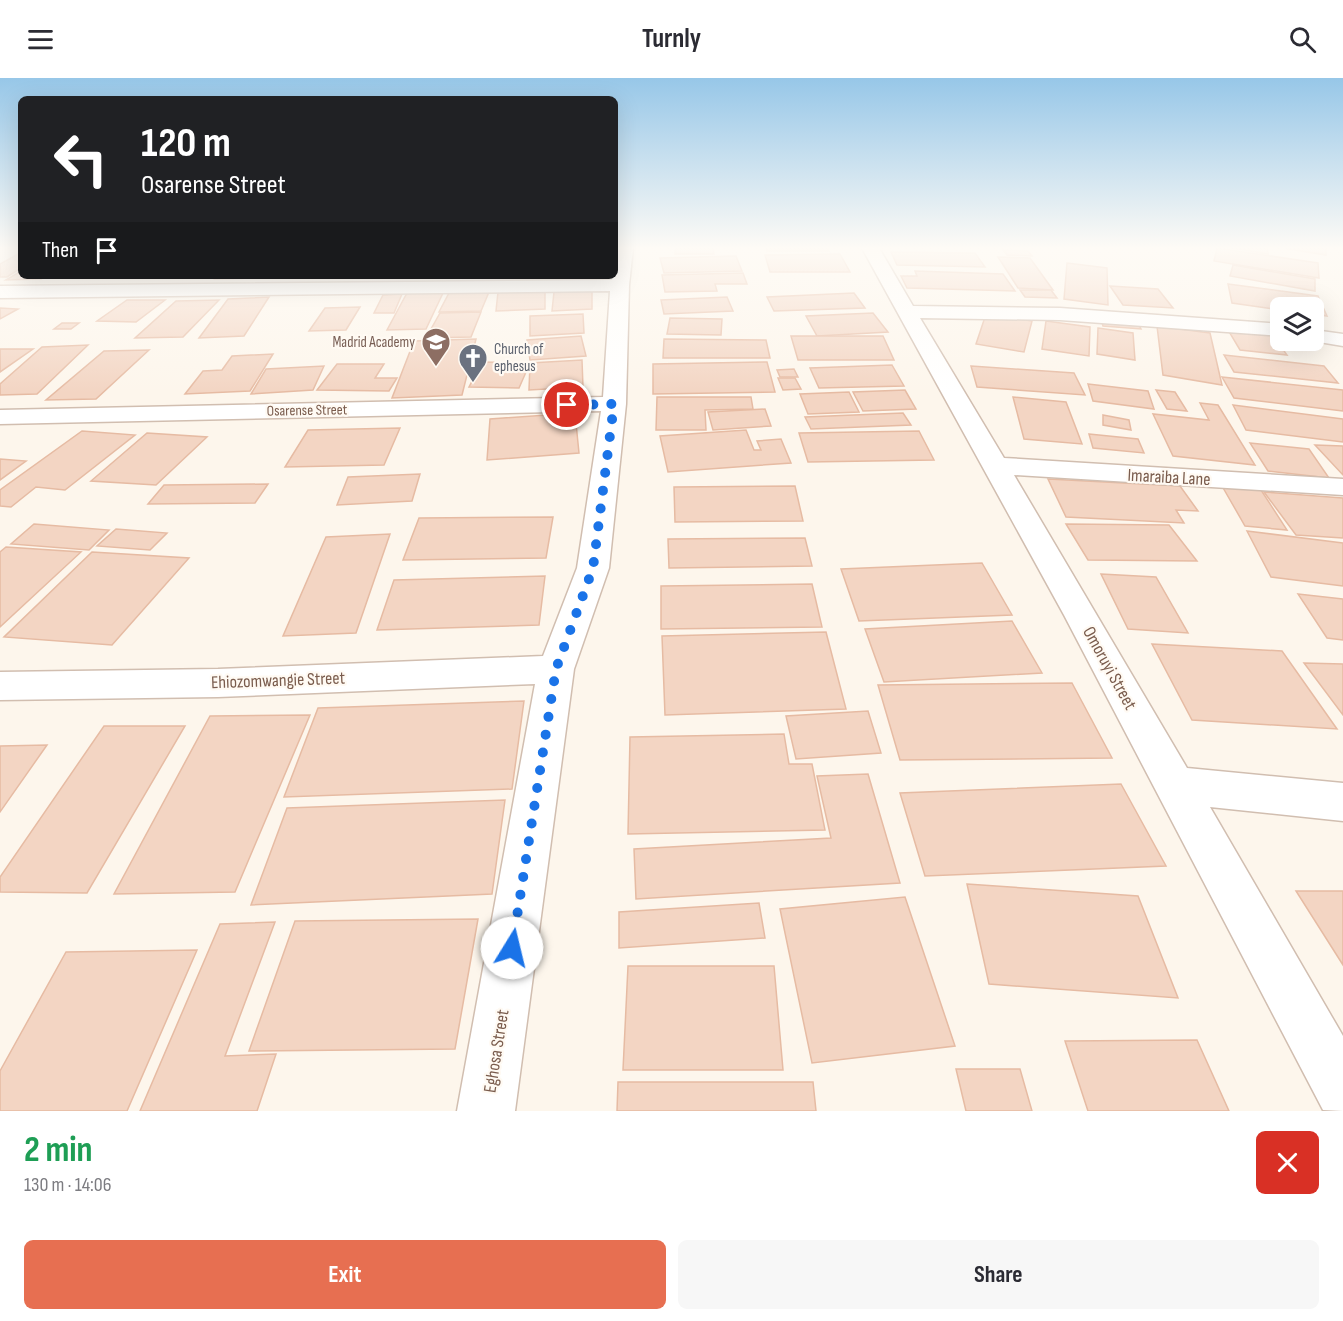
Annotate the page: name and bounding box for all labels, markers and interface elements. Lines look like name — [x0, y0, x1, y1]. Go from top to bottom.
icon: menu — [24, 23, 57, 56]
text: Turnly — [642, 23, 701, 55]
icon: search — [1286, 23, 1319, 56]
text: 120 m — [141, 118, 231, 169]
icon: left — [42, 120, 120, 198]
text: Osarense Street — [141, 169, 286, 201]
icon: arrive — [90, 234, 123, 267]
text: Then — [42, 237, 78, 264]
map controls — [1270, 297, 1324, 351]
button: layers — [1270, 297, 1324, 351]
school or university icon: Madrid Academy — [420, 326, 452, 368]
place label: Madrid Academy — [332, 333, 415, 352]
place label: Church of ephesus — [494, 340, 544, 376]
church icon: Church of ephesus — [457, 342, 489, 384]
pin — [541, 379, 592, 430]
icon: arrive — [550, 388, 583, 421]
street label: Osarense Street — [267, 400, 348, 421]
street label: Imaraiba Lane — [1127, 465, 1211, 490]
street label: Omoruyi Street — [1078, 623, 1141, 714]
street label: Ehiozomwangie Street — [211, 668, 346, 693]
position arrow — [480, 916, 544, 980]
street label: Eghosa Street — [480, 1007, 514, 1094]
text: 2 min — [24, 1129, 93, 1172]
button: close — [1256, 1131, 1319, 1194]
text: 130 m · 14:06 — [24, 1173, 111, 1197]
button: Exit — [24, 1240, 666, 1309]
button: Share — [678, 1240, 1319, 1309]

